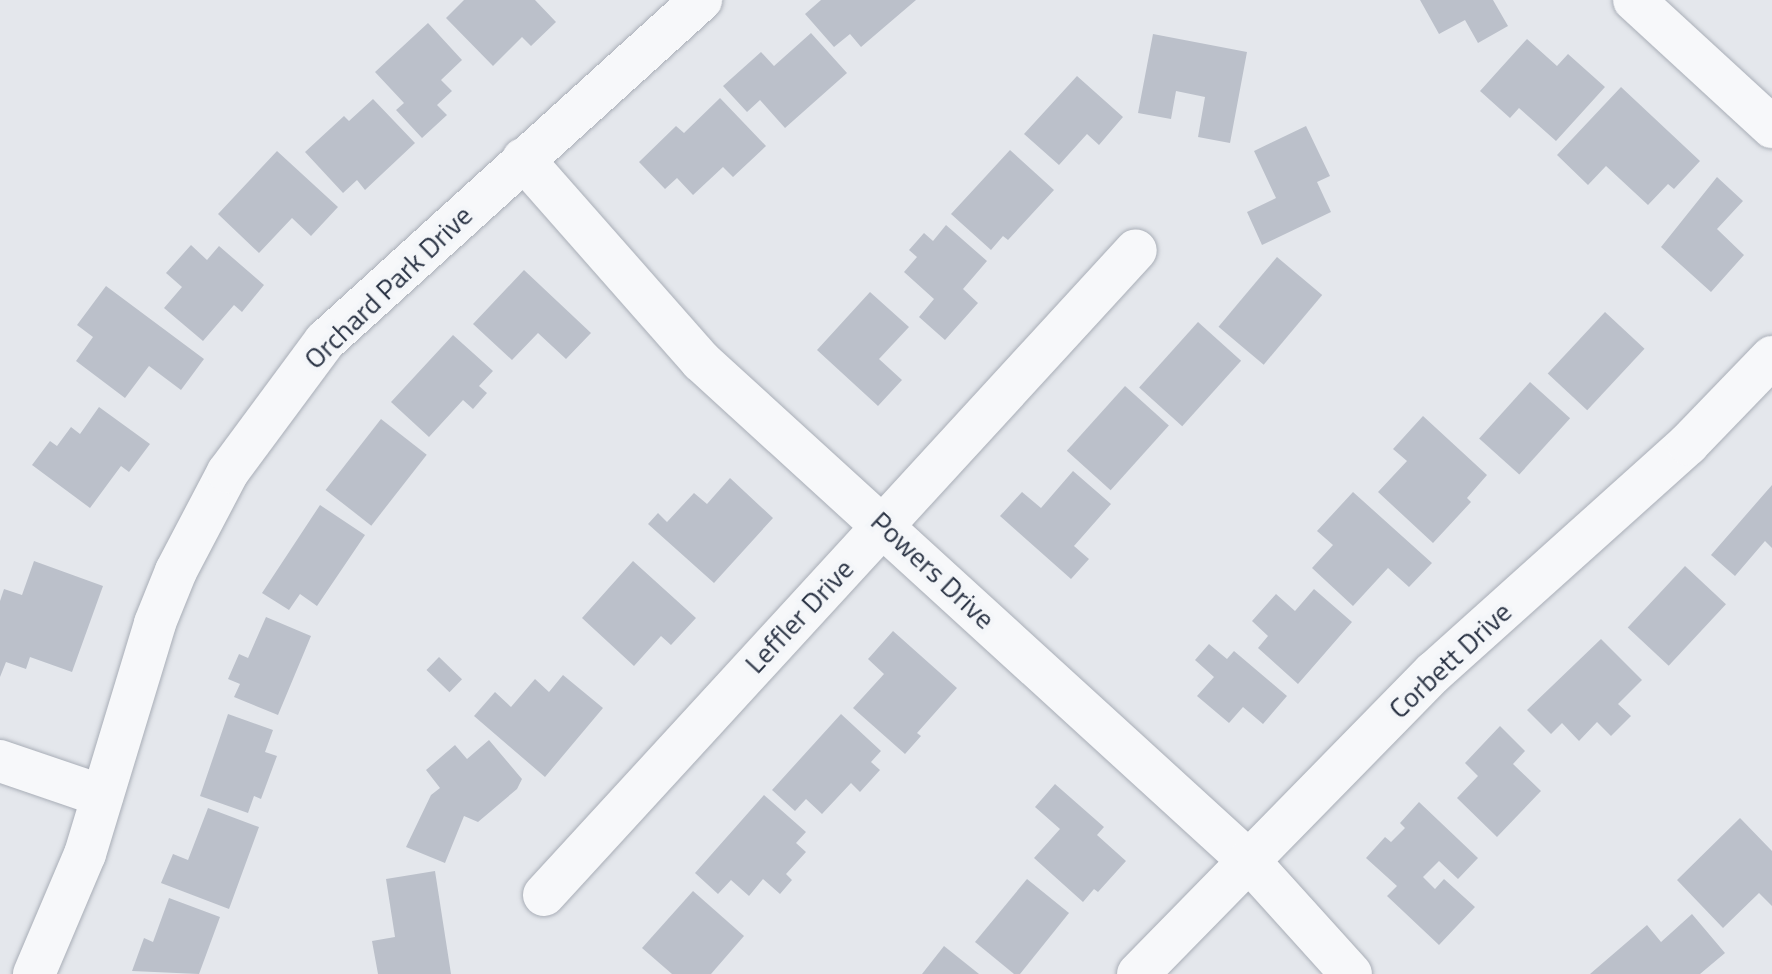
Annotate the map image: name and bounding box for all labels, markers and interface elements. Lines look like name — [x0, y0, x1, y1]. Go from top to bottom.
street label: Orchard Park Drive — [297, 198, 479, 376]
street label: Powers Drive — [864, 504, 1002, 636]
street label: Leffler Drive — [738, 552, 860, 680]
street label: Corbett Drive — [1382, 595, 1518, 725]

